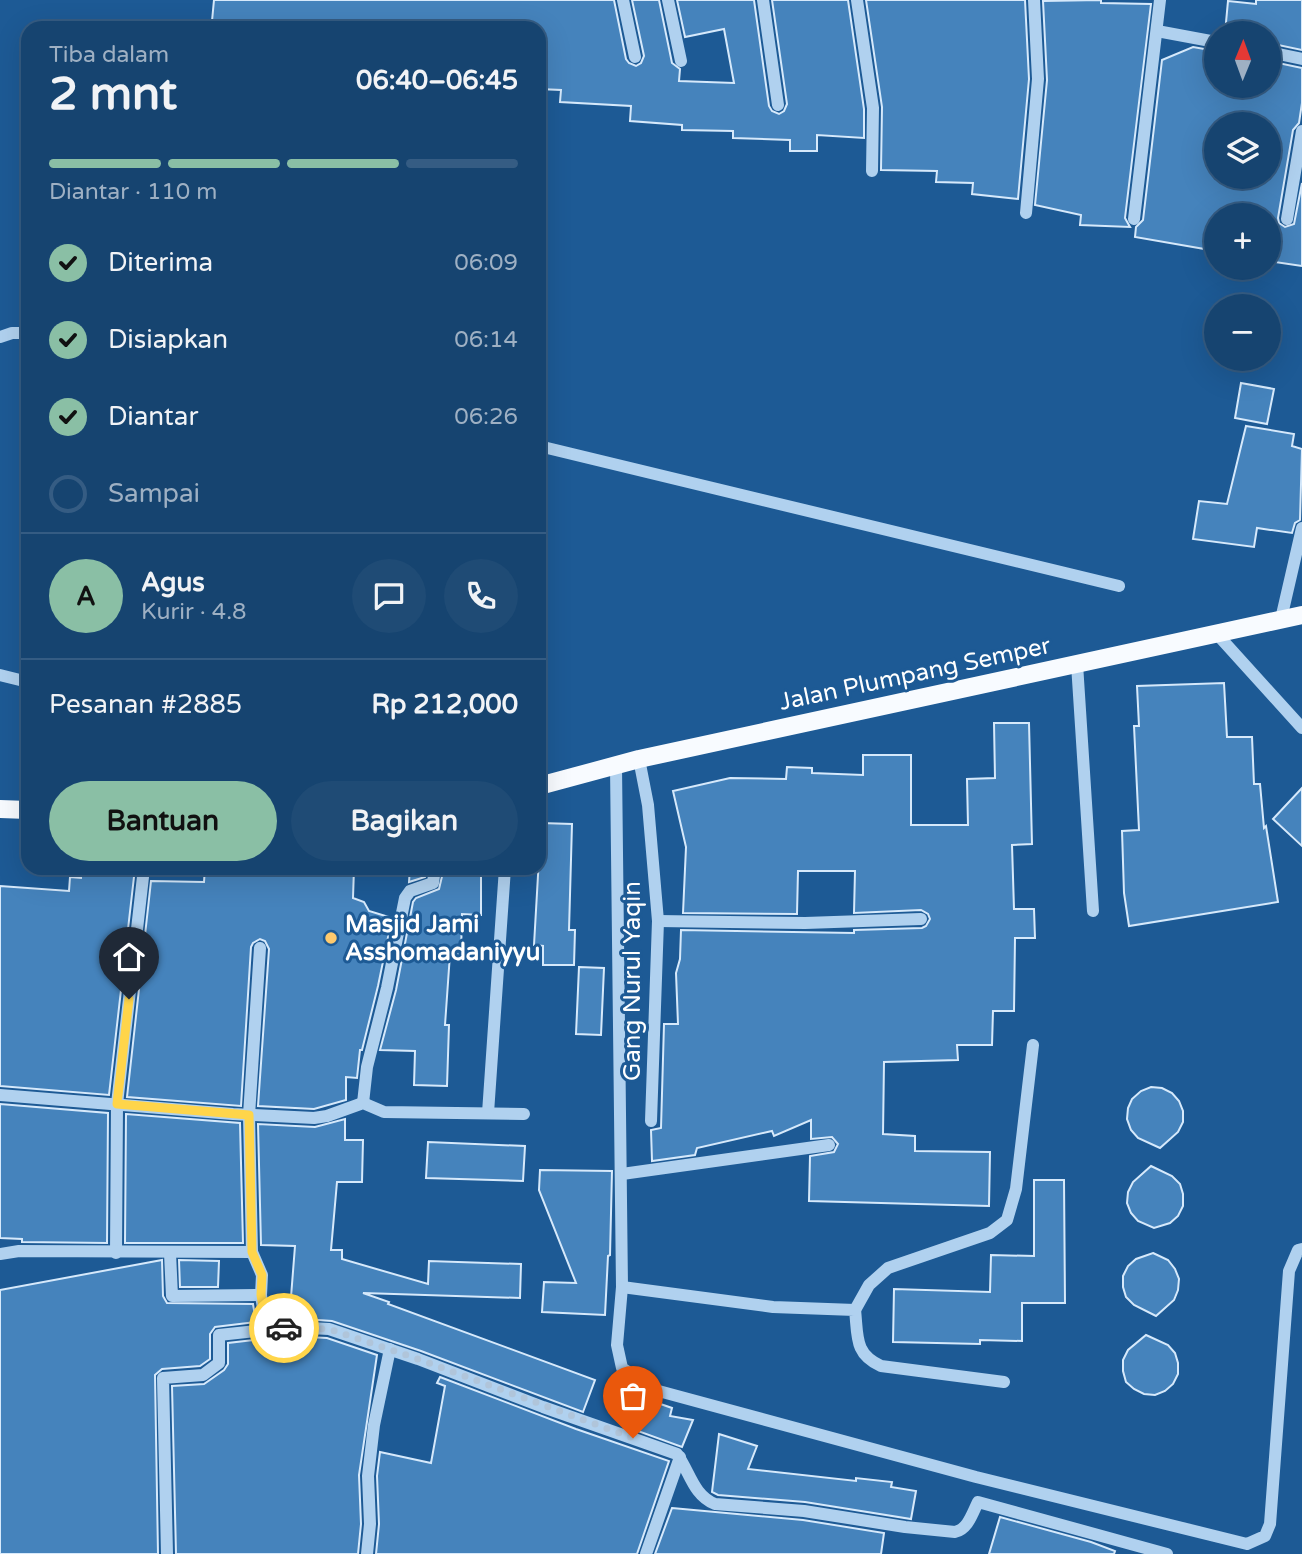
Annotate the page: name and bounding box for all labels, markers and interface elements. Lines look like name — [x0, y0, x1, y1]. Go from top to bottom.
north arrow — [1204, 21, 1281, 98]
map controls — [1204, 21, 1281, 371]
text: Tiba dalam — [49, 41, 169, 69]
text: 06:40–06:45 — [356, 65, 518, 96]
text: 2 mnt — [49, 67, 177, 122]
button: layers — [1204, 112, 1281, 189]
text: Diantar · 110 m — [49, 178, 217, 206]
button: + — [1204, 203, 1281, 280]
icon: check — [49, 244, 87, 282]
text: Diterima — [108, 247, 213, 278]
text: 06:09 — [454, 249, 518, 277]
button: − — [1204, 294, 1281, 371]
icon: check — [49, 321, 87, 359]
text: Disiapkan — [108, 324, 228, 355]
text: 06:14 — [454, 326, 518, 354]
icon: check — [49, 398, 87, 436]
text: Diantar — [108, 401, 198, 432]
text: 06:26 — [454, 403, 518, 431]
text: Sampai — [108, 478, 200, 509]
button: chat — [352, 559, 426, 633]
button: phone — [444, 559, 518, 633]
text: Agus — [141, 567, 205, 598]
text: A — [76, 581, 96, 612]
text: Kurir · 4.8 — [141, 598, 246, 626]
street label: Jalan Plumpang Semper — [777, 631, 1054, 717]
text: Pesanan #2885 — [49, 689, 242, 720]
text: Rp 212,000 — [372, 689, 518, 720]
button: Bantuan — [49, 781, 277, 861]
button: Bagikan — [291, 781, 518, 861]
street label: Gang Nurul Yaqin — [618, 881, 647, 1081]
place label: Masjid Jami Asshomadaniyyu — [345, 910, 540, 967]
pin — [99, 927, 159, 999]
marker: Masjid Jami Asshomadaniyyu — [323, 930, 339, 946]
icon: home — [110, 938, 148, 976]
courier — [249, 1293, 319, 1363]
icon: car — [265, 1309, 303, 1347]
pin — [603, 1366, 663, 1438]
icon: bag — [614, 1377, 652, 1415]

